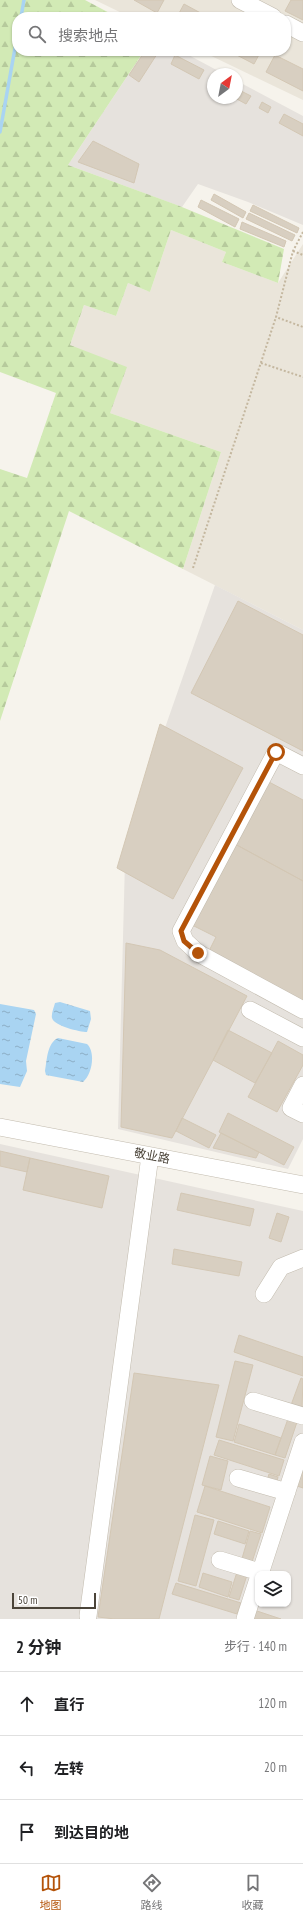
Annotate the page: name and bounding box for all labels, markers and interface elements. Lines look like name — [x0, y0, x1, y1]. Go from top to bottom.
search box — [12, 12, 291, 56]
icon: search — [26, 23, 48, 45]
text: 搜索地点 — [58, 26, 118, 45]
north arrow — [207, 68, 243, 104]
route start — [267, 743, 285, 761]
route end — [189, 944, 207, 962]
street label: 敬业路 — [133, 1145, 171, 1166]
map controls — [255, 1571, 291, 1607]
button: layers — [255, 1571, 291, 1607]
scale bar — [12, 1591, 96, 1610]
text: 50 m — [18, 1593, 37, 1607]
text: 2 分钟 — [16, 1636, 62, 1658]
text: 步行 · 140 m — [224, 1638, 287, 1655]
icon: ahead — [16, 1693, 38, 1715]
text: 直行 — [54, 1695, 84, 1714]
text: 120 m — [258, 1695, 287, 1712]
icon: left — [16, 1757, 38, 1779]
text: 左转 — [54, 1759, 84, 1778]
text: 20 m — [264, 1759, 287, 1776]
icon: arrive — [16, 1821, 38, 1843]
text: 到达目的地 — [54, 1823, 129, 1842]
tab: 地图 — [40, 1872, 62, 1912]
tab: 路线 — [141, 1872, 163, 1912]
tab: 收藏 — [242, 1872, 264, 1912]

